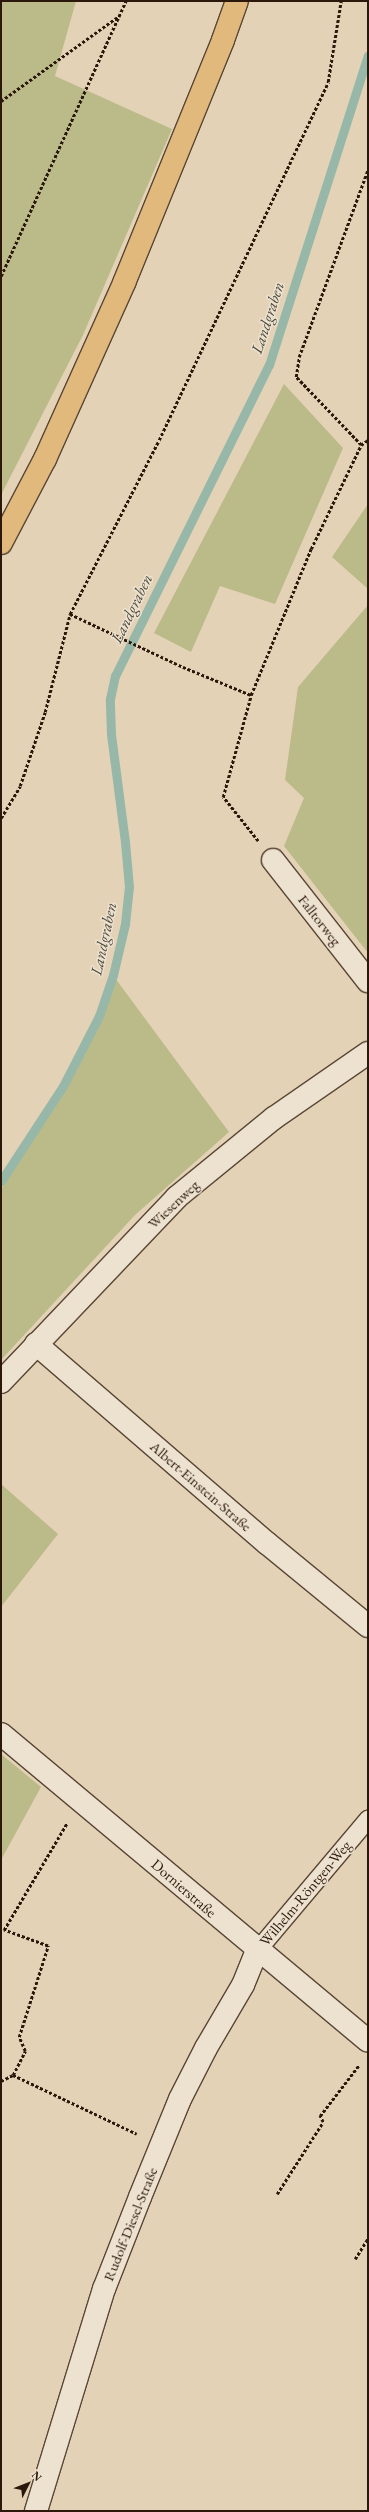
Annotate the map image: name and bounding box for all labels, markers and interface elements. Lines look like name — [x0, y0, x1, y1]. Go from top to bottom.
water label: Landgraben — [247, 280, 289, 356]
water label: Landgraben — [107, 571, 157, 647]
street label: Falltorweg — [294, 891, 346, 949]
water label: Landgraben — [87, 901, 121, 977]
street label: Wiesenweg — [144, 1176, 202, 1232]
street label: Albert-Einstein-Straße — [147, 1437, 255, 1535]
street label: Wilhelm-Röntgen-Weg — [256, 1837, 354, 1949]
street label: Dornierstraße — [148, 1855, 220, 1921]
street label: Rudolf-Diesel-Straße — [99, 2164, 161, 2284]
north arrow — [8, 2464, 48, 2504]
text: N — [29, 2468, 45, 2484]

